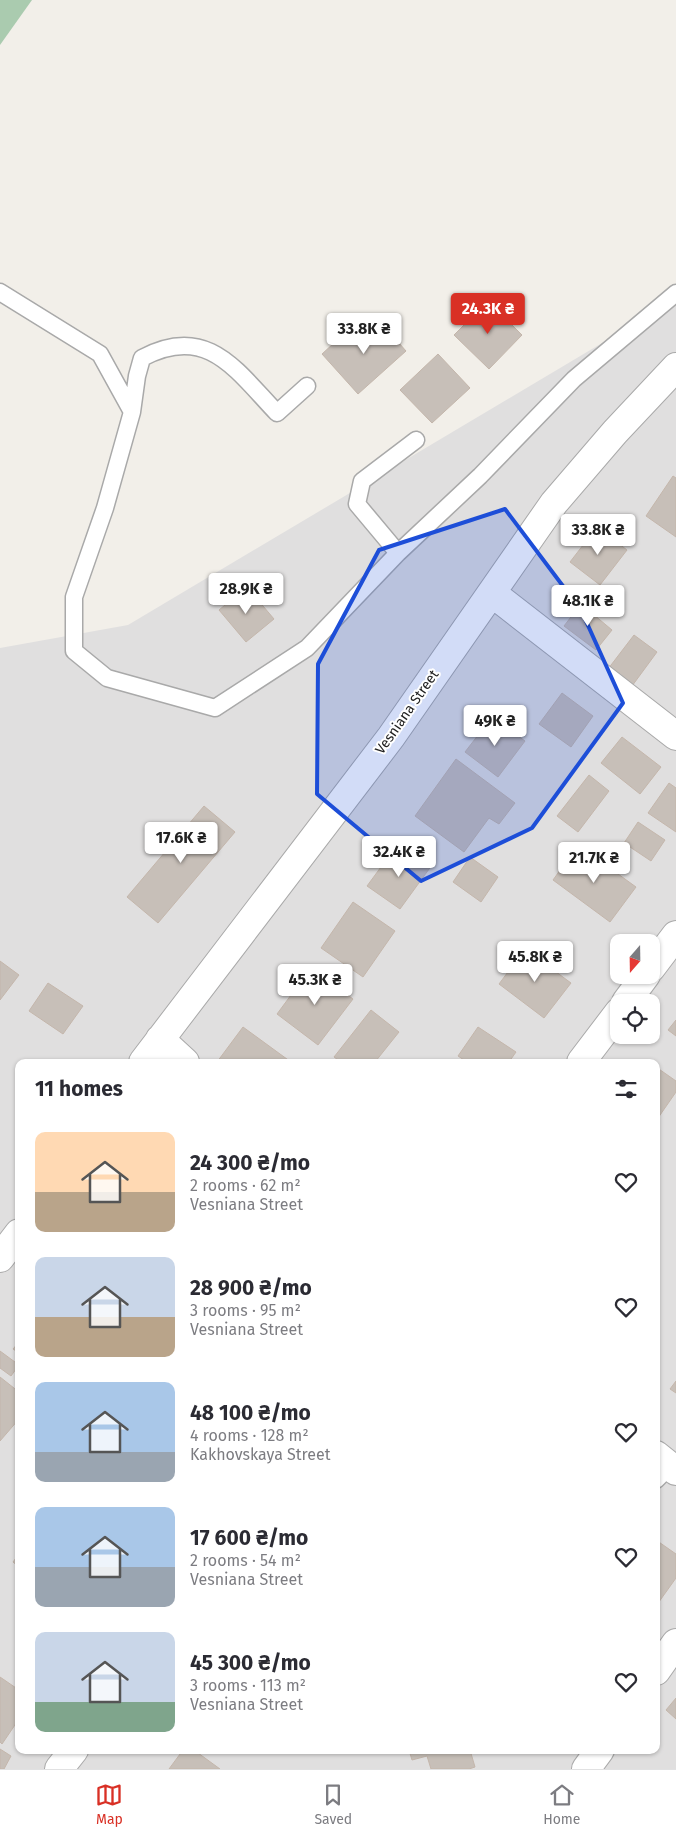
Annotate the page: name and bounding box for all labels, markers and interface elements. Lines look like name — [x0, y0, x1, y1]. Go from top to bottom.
pin: 24.3K ₴ — [442, 292, 534, 335]
text: 24.3K ₴ — [462, 299, 514, 318]
pin: 33.8K ₴ — [318, 312, 410, 355]
text: 33.8K ₴ — [338, 319, 390, 338]
pin: 33.8K ₴ — [552, 514, 644, 556]
text: 33.8K ₴ — [572, 520, 624, 539]
pin: 28.9K ₴ — [200, 572, 292, 615]
text: 28.9K ₴ — [219, 579, 273, 598]
pin: 48.1K ₴ — [542, 584, 634, 627]
text: 48.1K ₴ — [562, 591, 614, 610]
street label: Vesniana Street — [372, 666, 443, 757]
pin: 49K ₴ — [460, 704, 530, 747]
text: 49K ₴ — [475, 711, 515, 730]
pin: 17.6K ₴ — [135, 822, 227, 864]
text: 17.6K ₴ — [156, 828, 206, 847]
pin: 32.4K ₴ — [353, 836, 445, 878]
text: 32.4K ₴ — [373, 842, 425, 861]
pin: 21.7K ₴ — [548, 842, 640, 884]
text: 21.7K ₴ — [569, 848, 619, 867]
north arrow — [610, 934, 660, 984]
map controls — [610, 934, 660, 1044]
pin: 45.8K ₴ — [489, 940, 581, 983]
text: 45.8K ₴ — [508, 947, 562, 966]
pin: 45.3K ₴ — [269, 964, 361, 1006]
text: 45.3K ₴ — [289, 970, 342, 989]
button: locate — [610, 994, 660, 1044]
icon: filters — [612, 1075, 640, 1103]
text: 11 homes — [35, 1076, 123, 1102]
text: 24 300 ₴/mo — [190, 1150, 310, 1176]
icon: home — [75, 1152, 135, 1212]
icon: heart — [612, 1168, 640, 1196]
text: 2 rooms · 62 m² — [190, 1176, 301, 1195]
text: Vesniana Street — [190, 1195, 303, 1214]
text: 28 900 ₴/mo — [190, 1275, 312, 1301]
icon: home — [75, 1277, 135, 1337]
icon: heart — [612, 1293, 640, 1321]
text: 3 rooms · 95 m² — [190, 1301, 301, 1320]
text: Vesniana Street — [190, 1320, 303, 1339]
text: 48 100 ₴/mo — [190, 1400, 311, 1426]
icon: home — [75, 1402, 135, 1462]
icon: heart — [612, 1418, 640, 1446]
text: 4 rooms · 128 m² — [190, 1426, 309, 1445]
text: Kakhovskaya Street — [190, 1445, 330, 1464]
text: 17 600 ₴/mo — [190, 1525, 308, 1551]
icon: home — [75, 1527, 135, 1587]
icon: heart — [612, 1543, 640, 1571]
text: 2 rooms · 54 m² — [190, 1551, 301, 1570]
text: Vesniana Street — [190, 1570, 303, 1589]
text: 45 300 ₴/mo — [190, 1650, 311, 1676]
icon: home — [75, 1652, 135, 1712]
icon: heart — [612, 1668, 640, 1696]
text: 3 rooms · 113 m² — [190, 1676, 306, 1695]
text: Vesniana Street — [190, 1695, 303, 1714]
tab: Map — [95, 1781, 123, 1828]
tab: Saved — [314, 1781, 352, 1828]
tab: Home — [543, 1781, 581, 1828]

